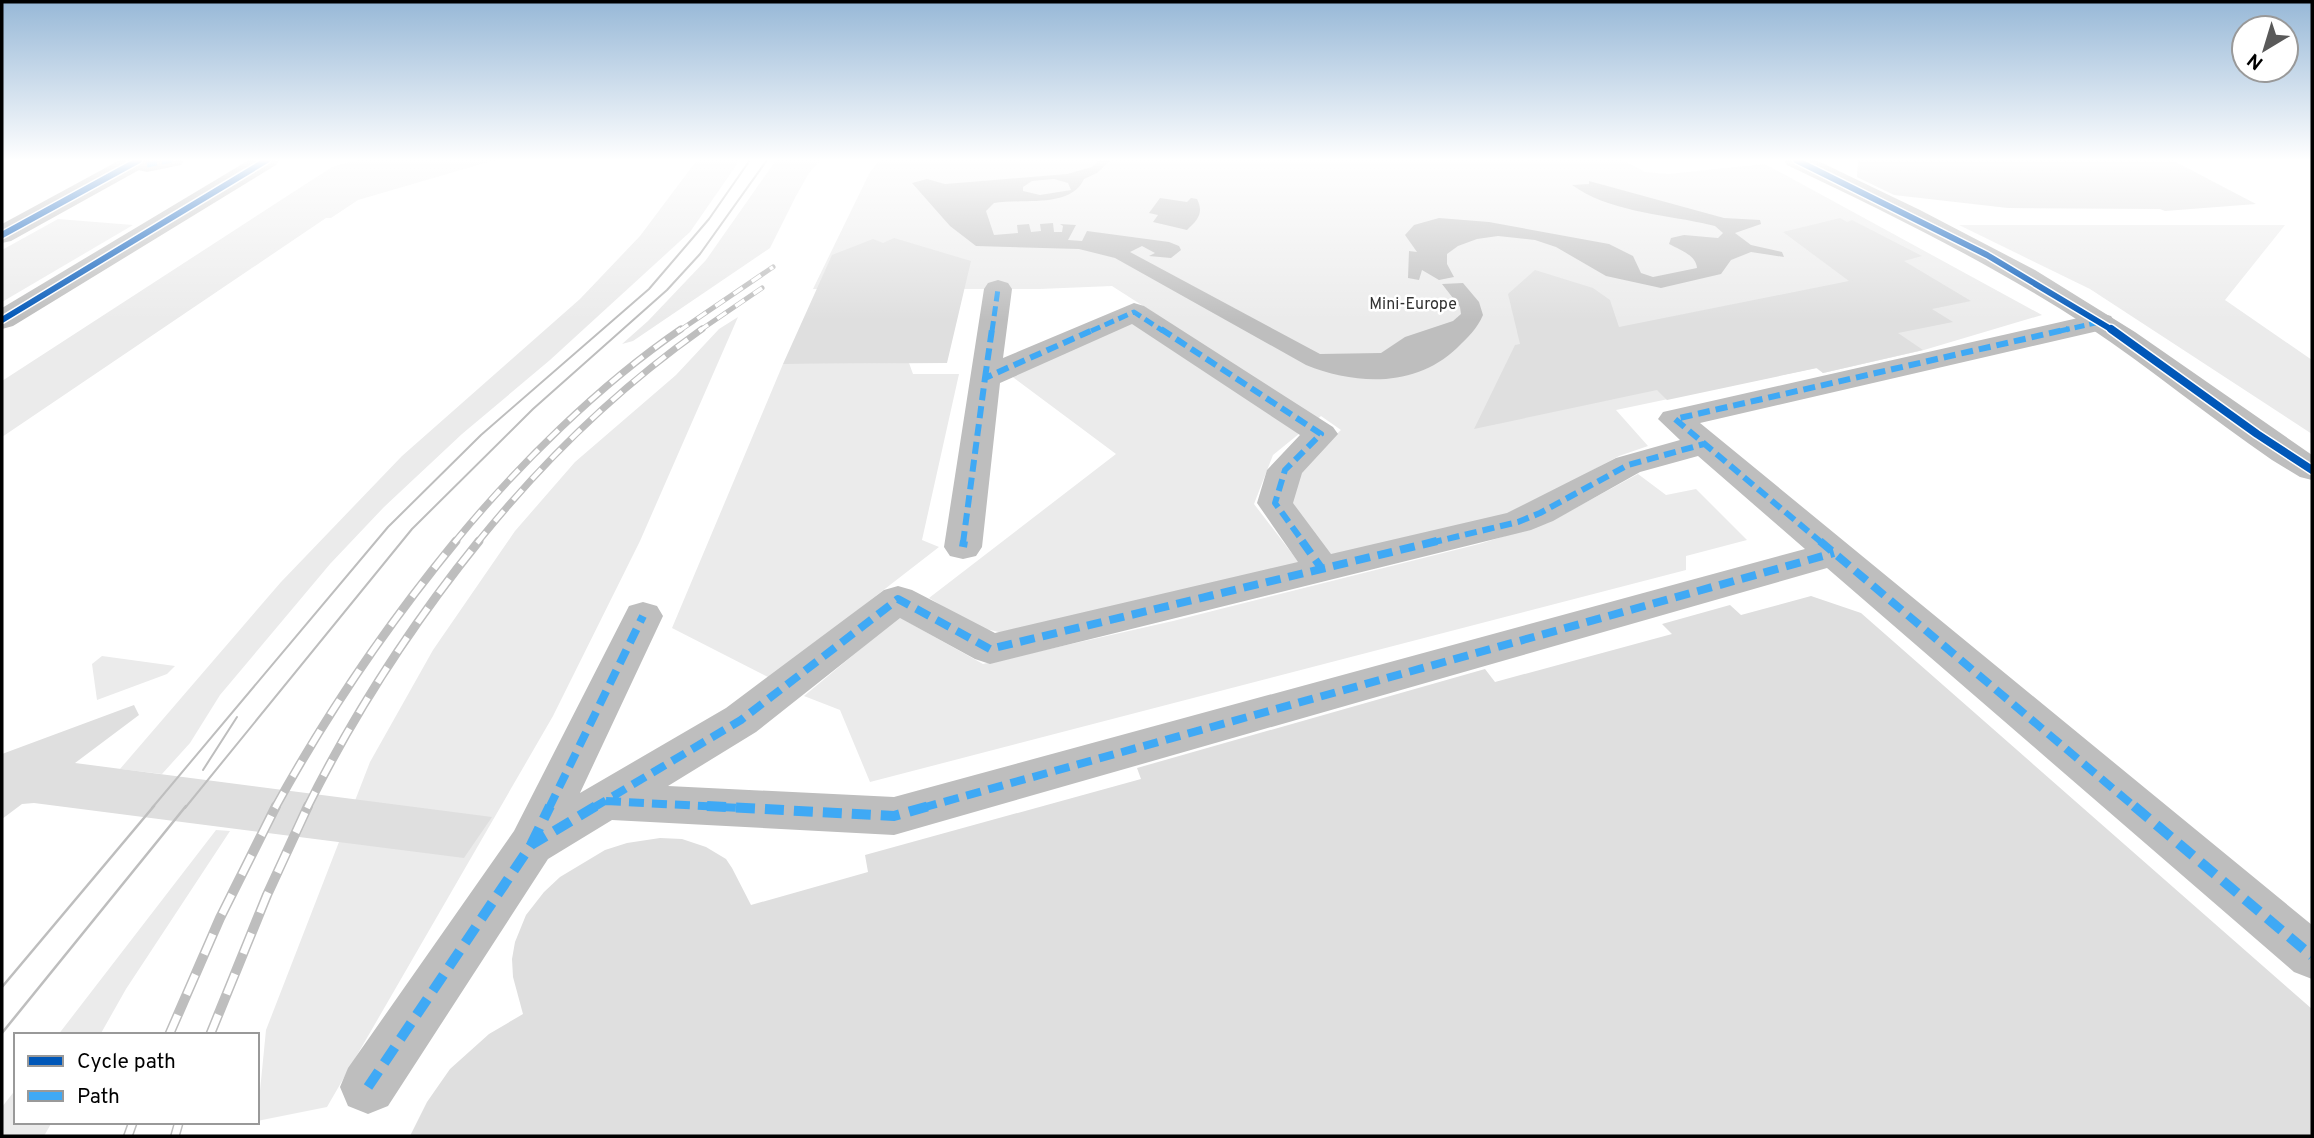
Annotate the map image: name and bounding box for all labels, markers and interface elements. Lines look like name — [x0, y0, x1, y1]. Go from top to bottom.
north arrow — [2230, 14, 2300, 84]
text: N — [2243, 47, 2269, 74]
park label: Mini-Europe — [1369, 295, 1457, 315]
legend — [14, 1033, 259, 1124]
text: Cycle path — [77, 1049, 176, 1076]
text: Path — [77, 1084, 120, 1111]

